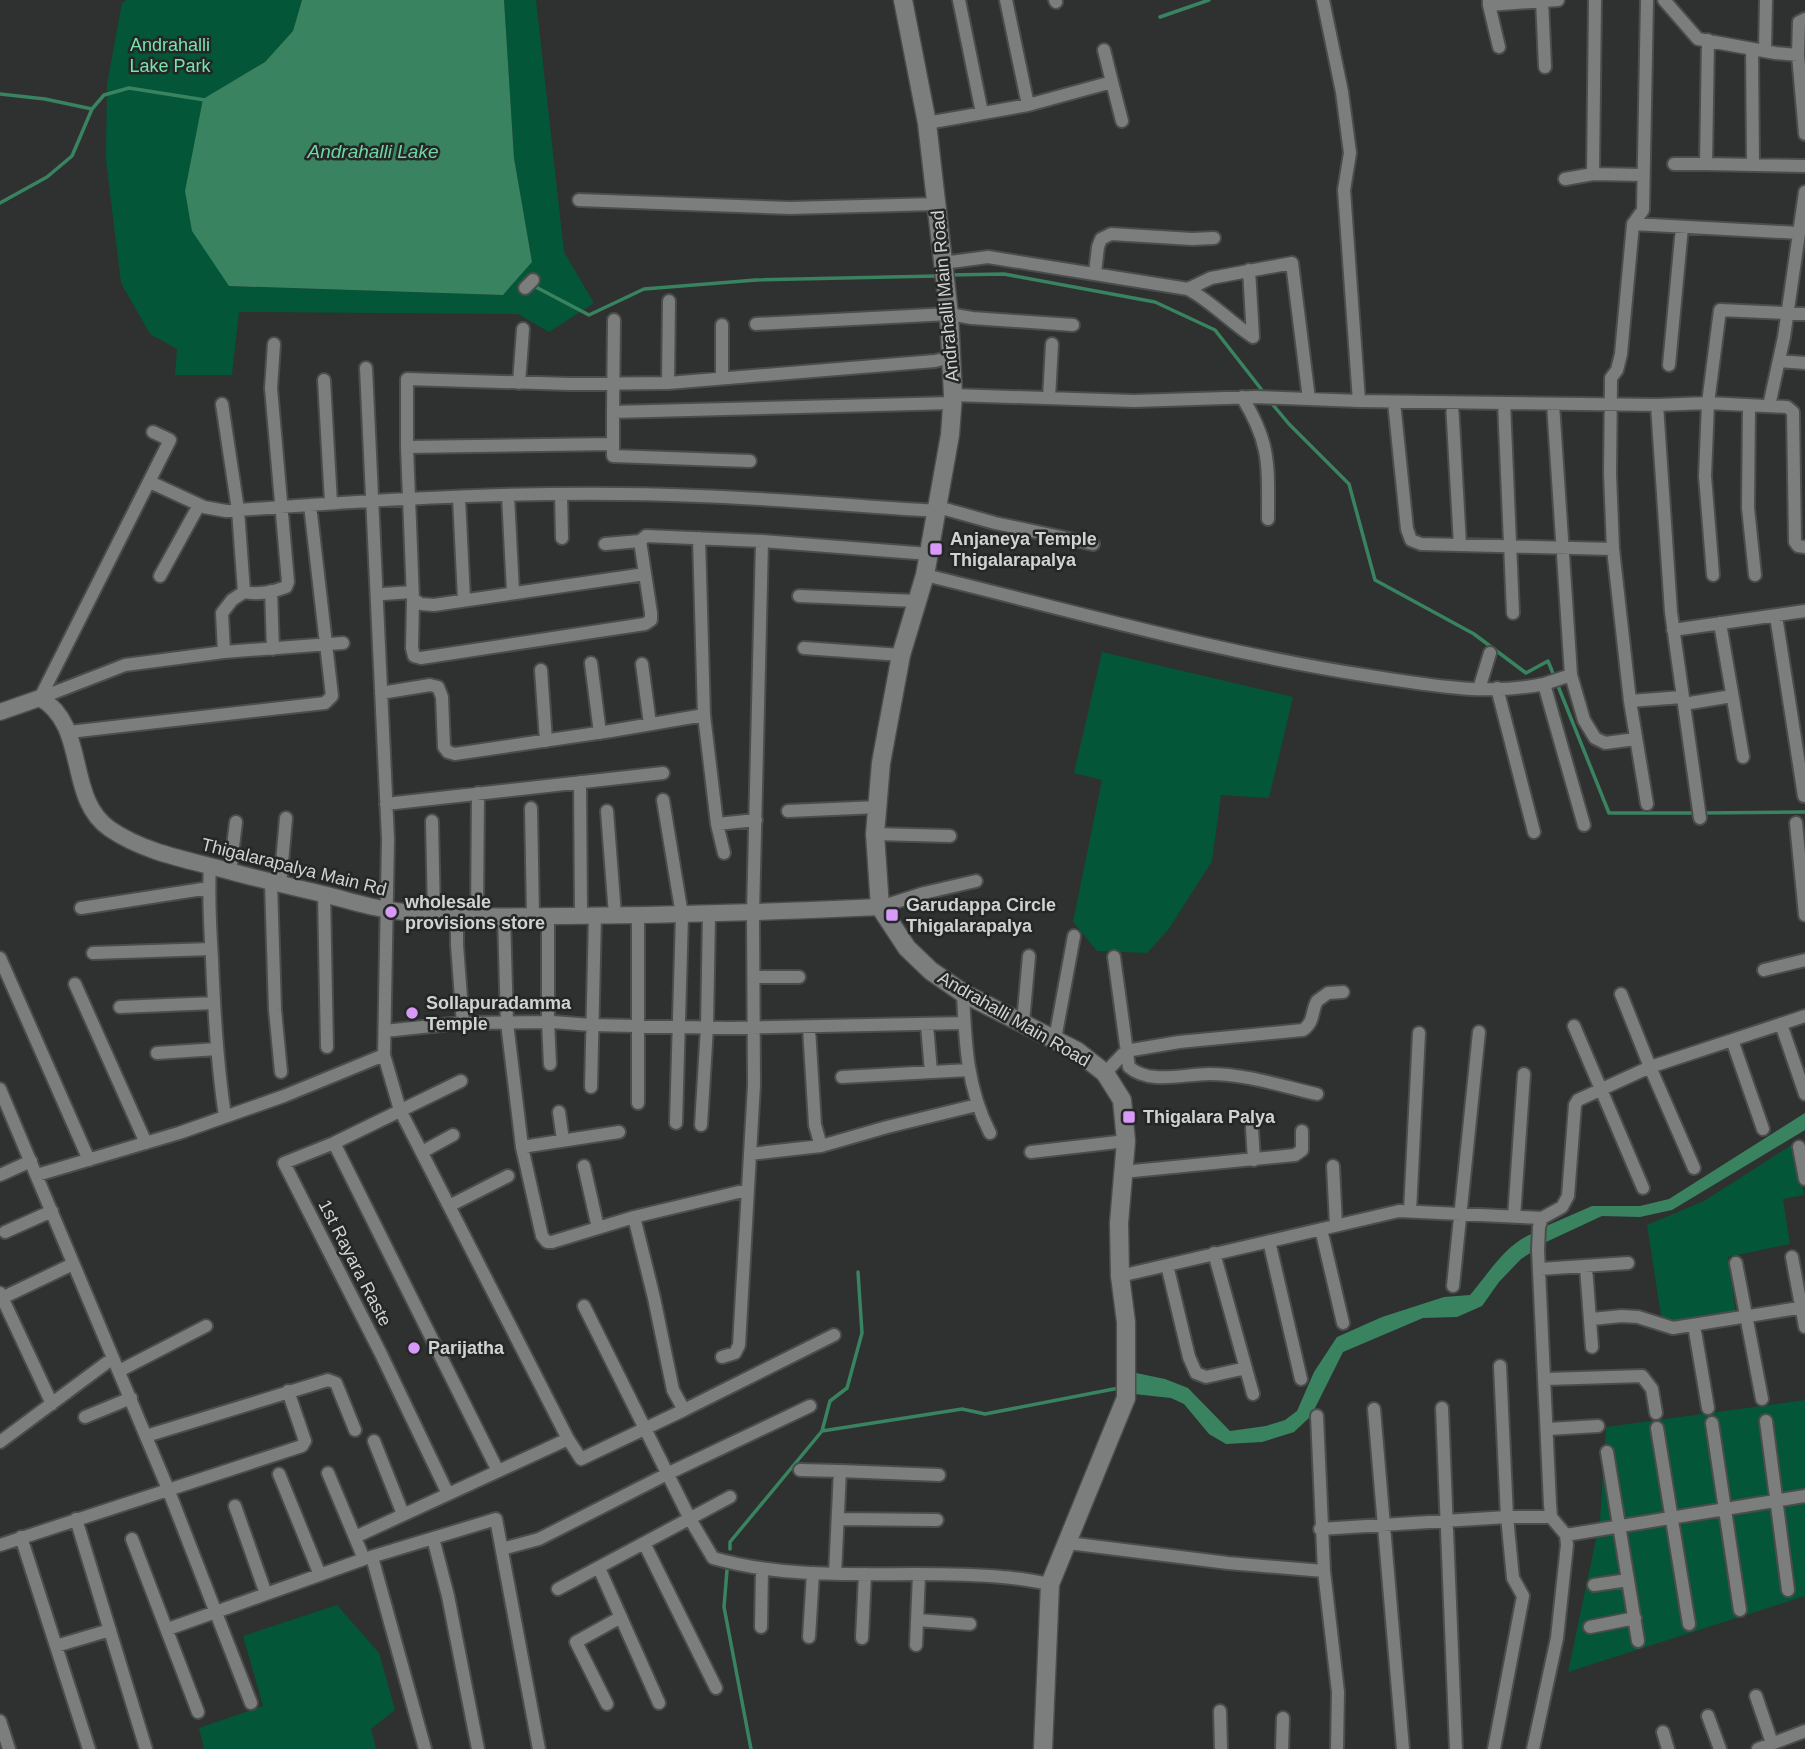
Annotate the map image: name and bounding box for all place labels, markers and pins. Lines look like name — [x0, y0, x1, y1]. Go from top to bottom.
place label: Anjaneya Temple Thigalarapalya — [950, 529, 1097, 570]
marker: Anjaneya Temple Thigalarapalya — [928, 541, 944, 557]
place label: wholesale provisions store — [404, 892, 545, 933]
place label: Garudappa Circle Thigalarapalya — [906, 895, 1056, 936]
marker: wholesale provisions store — [383, 904, 399, 920]
marker: Garudappa Circle Thigalarapalya — [884, 907, 900, 923]
place label: Sollapuradamma Temple — [426, 993, 572, 1034]
marker: Sollapuradamma Temple — [404, 1005, 420, 1021]
place label: Thigalara Palya — [1143, 1107, 1276, 1127]
marker: Thigalara Palya — [1121, 1109, 1137, 1125]
place label: Parijatha — [428, 1338, 505, 1358]
marker: Parijatha — [406, 1340, 422, 1356]

